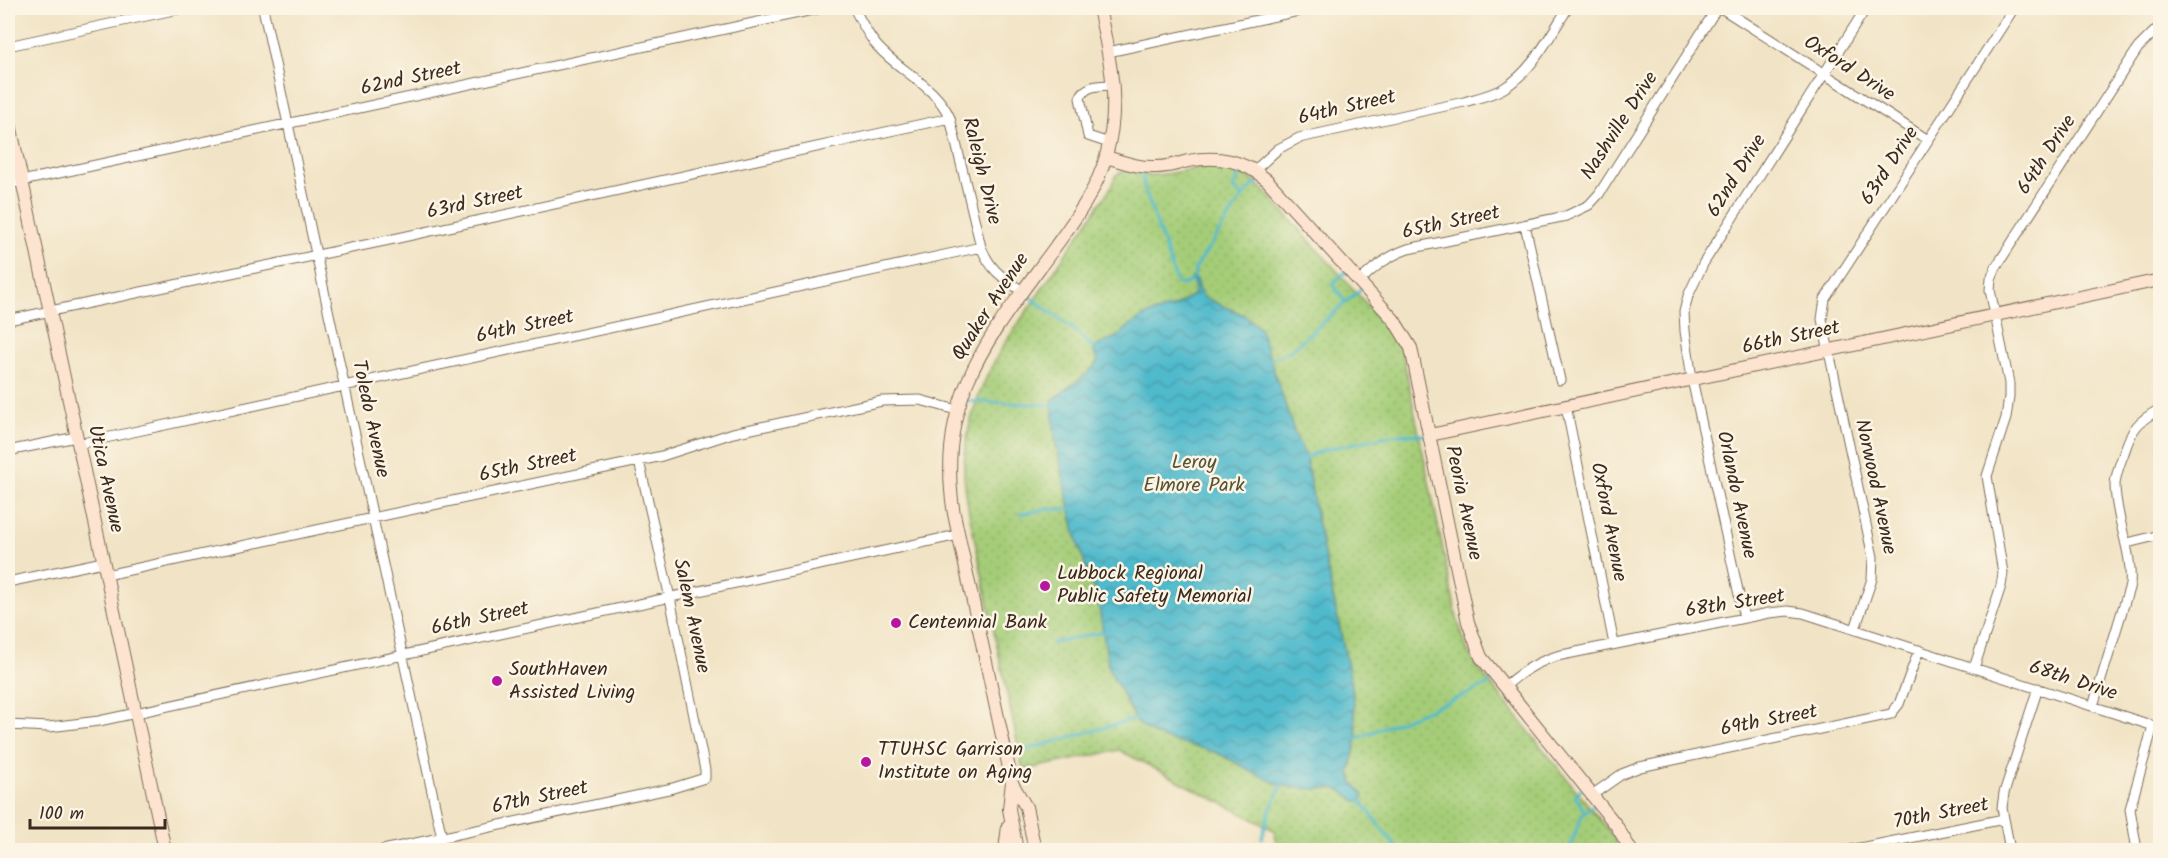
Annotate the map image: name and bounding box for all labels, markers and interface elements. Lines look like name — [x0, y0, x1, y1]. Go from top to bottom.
street label: Oxford Drive — [1797, 27, 1901, 111]
street label: 62nd Street — [358, 53, 465, 105]
street label: Nashville Drive — [1573, 65, 1667, 187]
street label: 64th Street — [1295, 81, 1399, 135]
street label: 64th Drive — [2009, 108, 2085, 202]
street label: Raleigh Drive — [952, 114, 1010, 228]
street label: 63rd Drive — [1852, 120, 1928, 212]
street label: 62nd Drive — [1699, 128, 1775, 224]
street label: 63rd Street — [424, 177, 526, 229]
street label: 65th Street — [1399, 197, 1503, 249]
street label: Quaker Avenue — [944, 246, 1038, 368]
street label: 64th Street — [473, 301, 577, 353]
street label: 66th Street — [1739, 312, 1843, 364]
street label: Toledo Avenue — [342, 357, 398, 481]
street label: Norwood Avenue — [1845, 416, 1905, 558]
street label: Utica Avenue — [78, 422, 132, 536]
street label: Orlando Avenue — [1707, 428, 1765, 562]
street label: 65th Street — [476, 440, 580, 492]
street label: Peoria Avenue — [1435, 443, 1491, 563]
park label: Leroy Elmore Park — [1143, 447, 1245, 502]
street label: Oxford Avenue — [1581, 460, 1635, 584]
street label: Salem Avenue — [663, 556, 719, 676]
place label: Lubbock Regional Public Safety Memorial — [1057, 558, 1252, 613]
marker: Lubbock Regional Public Safety Memorial — [1038, 579, 1052, 593]
street label: 68th Street — [1683, 580, 1787, 628]
street label: 66th Street — [428, 593, 532, 645]
place label: Centennial Bank — [908, 607, 1048, 639]
marker: Centennial Bank — [889, 616, 903, 630]
street label: 68th Drive — [2025, 652, 2121, 710]
place label: SouthHaven Assisted Living — [509, 654, 635, 709]
marker: SouthHaven Assisted Living — [490, 674, 504, 688]
street label: 69th Street — [1718, 696, 1820, 746]
place label: TTUHSC Garrison Institute on Aging — [878, 734, 1032, 789]
marker: TTUHSC Garrison Institute on Aging — [859, 755, 873, 769]
street label: 67th Street — [489, 772, 591, 824]
street label: 70th Street — [1891, 789, 1992, 839]
scale bar — [30, 792, 165, 830]
text: 100 m — [39, 800, 84, 829]

